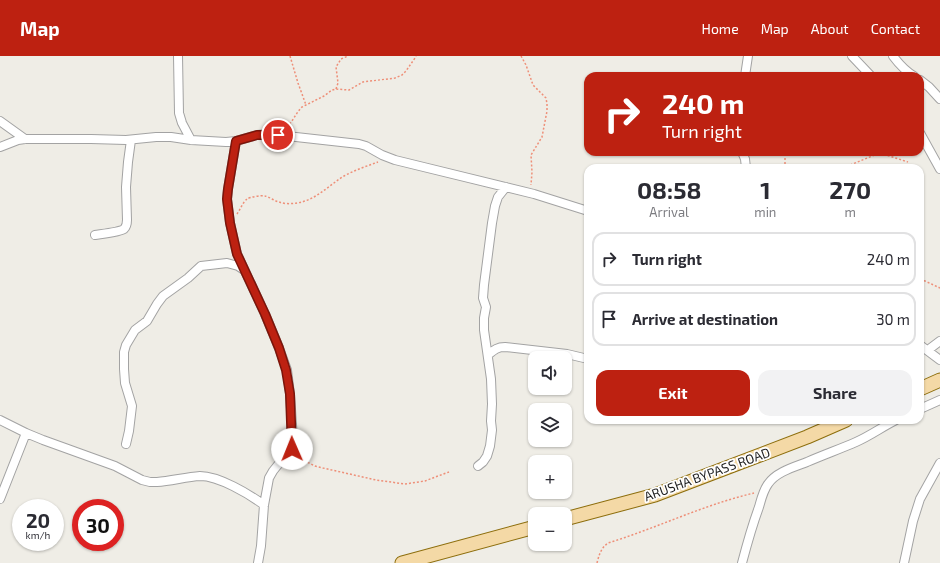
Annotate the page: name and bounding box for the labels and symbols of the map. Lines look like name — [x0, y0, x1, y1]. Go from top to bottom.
pin — [261, 118, 295, 152]
position arrow — [271, 428, 313, 470]
street label: ARUSHA BYPASS ROAD — [642, 444, 772, 504]
speed limit sign: 30 — [72, 499, 124, 551]

